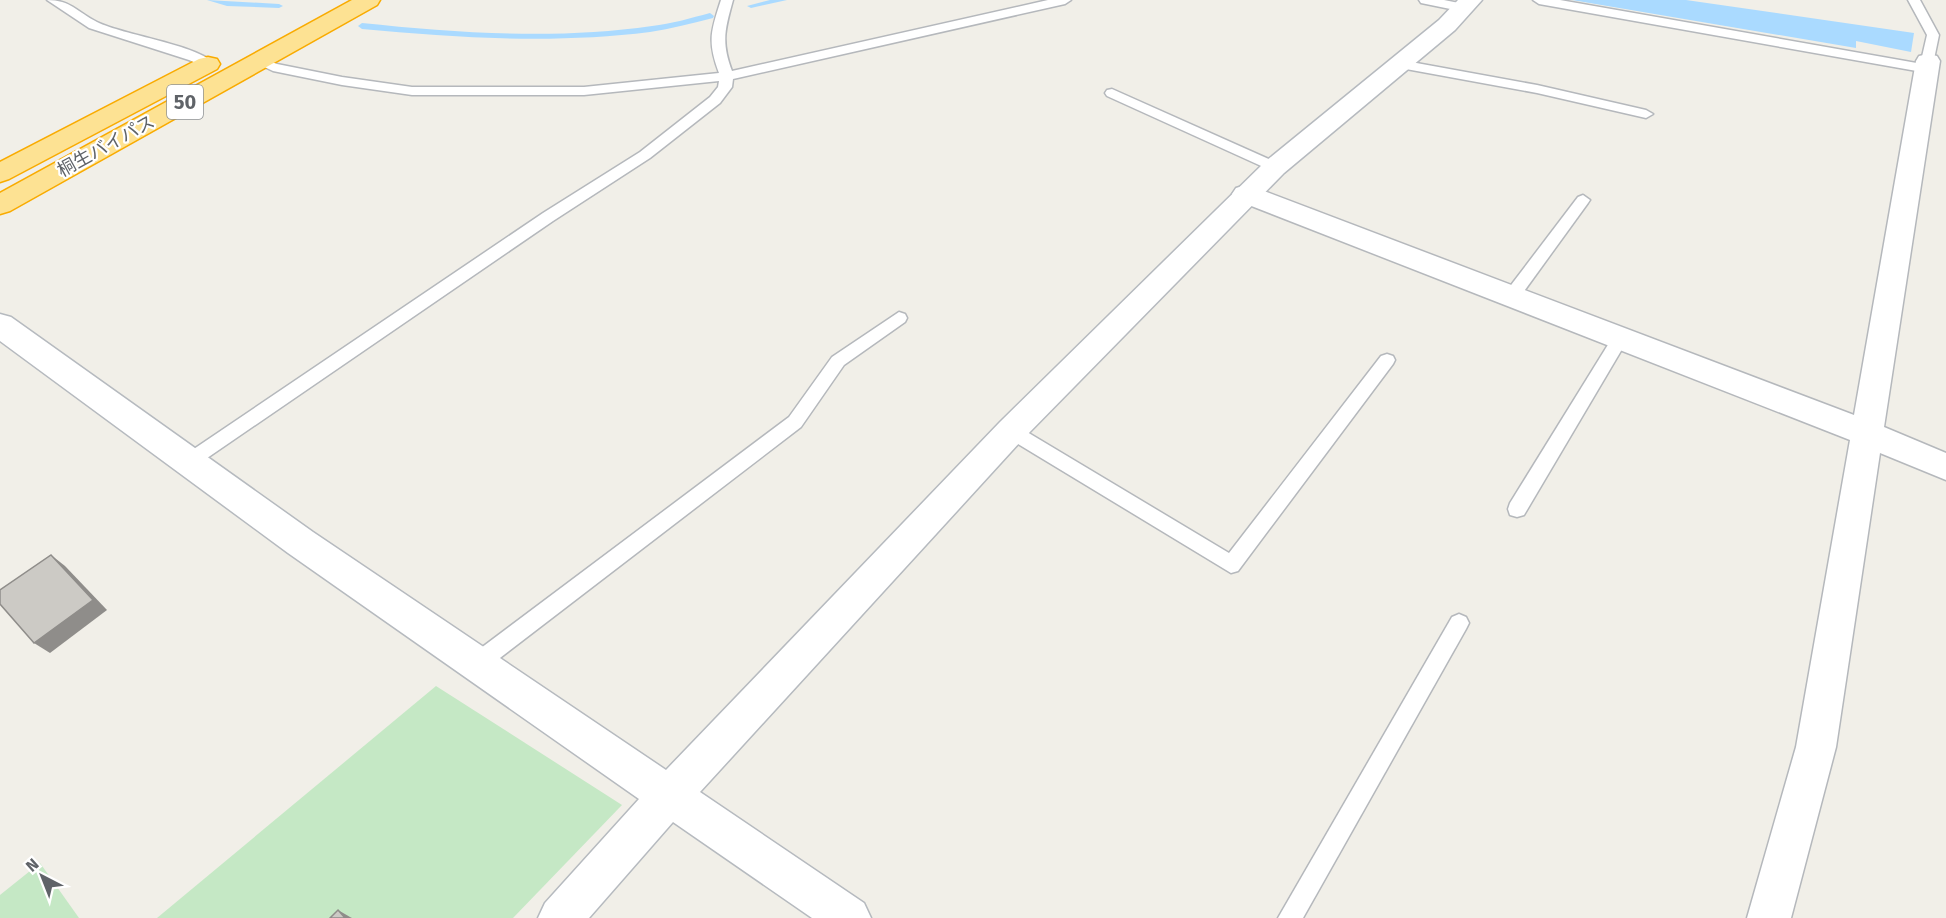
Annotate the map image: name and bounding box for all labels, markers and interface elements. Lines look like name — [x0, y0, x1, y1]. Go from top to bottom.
road number: 50 — [167, 85, 203, 119]
street label: 桐生バイパス — [54, 110, 158, 182]
north arrow — [12, 846, 72, 906]
text: N — [22, 855, 43, 876]

